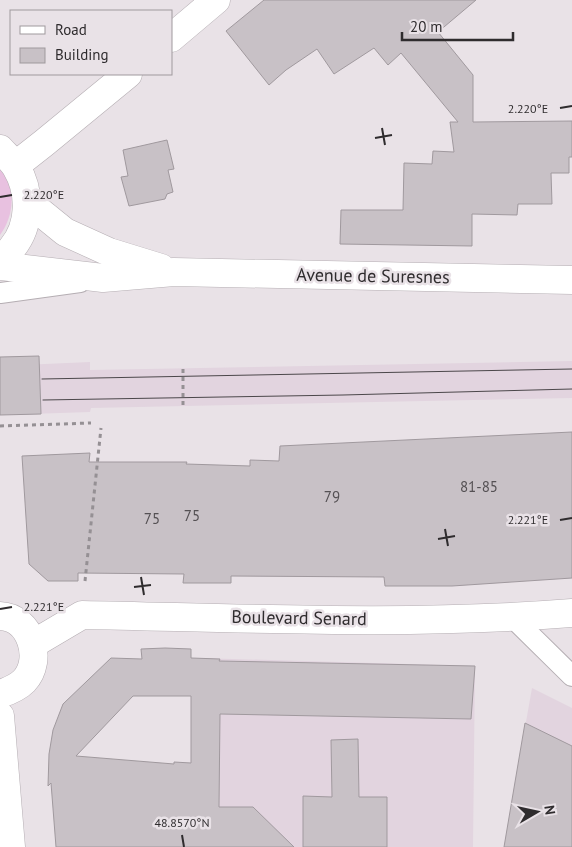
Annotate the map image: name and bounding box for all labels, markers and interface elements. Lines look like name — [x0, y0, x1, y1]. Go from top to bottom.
legend — [10, 10, 172, 75]
scale bar — [402, 10, 513, 42]
text: 20 m — [410, 17, 443, 36]
text: Road — [55, 20, 87, 39]
text: Building — [55, 45, 109, 64]
text: 2.220°E — [508, 101, 548, 116]
text: 2.220°E — [24, 187, 64, 202]
street label: Avenue de Suresnes — [296, 263, 450, 288]
house number: 81-85 — [460, 477, 498, 496]
house number: 79 — [324, 487, 340, 506]
house number: 75 — [184, 506, 200, 525]
house number: 75 — [144, 509, 160, 528]
text: 2.221°E — [508, 512, 548, 527]
text: 2.221°E — [24, 599, 64, 614]
street label: Boulevard Senard — [231, 605, 367, 630]
north arrow — [512, 787, 562, 837]
text: N — [540, 804, 559, 816]
text: 48.8570°N — [155, 815, 209, 830]

